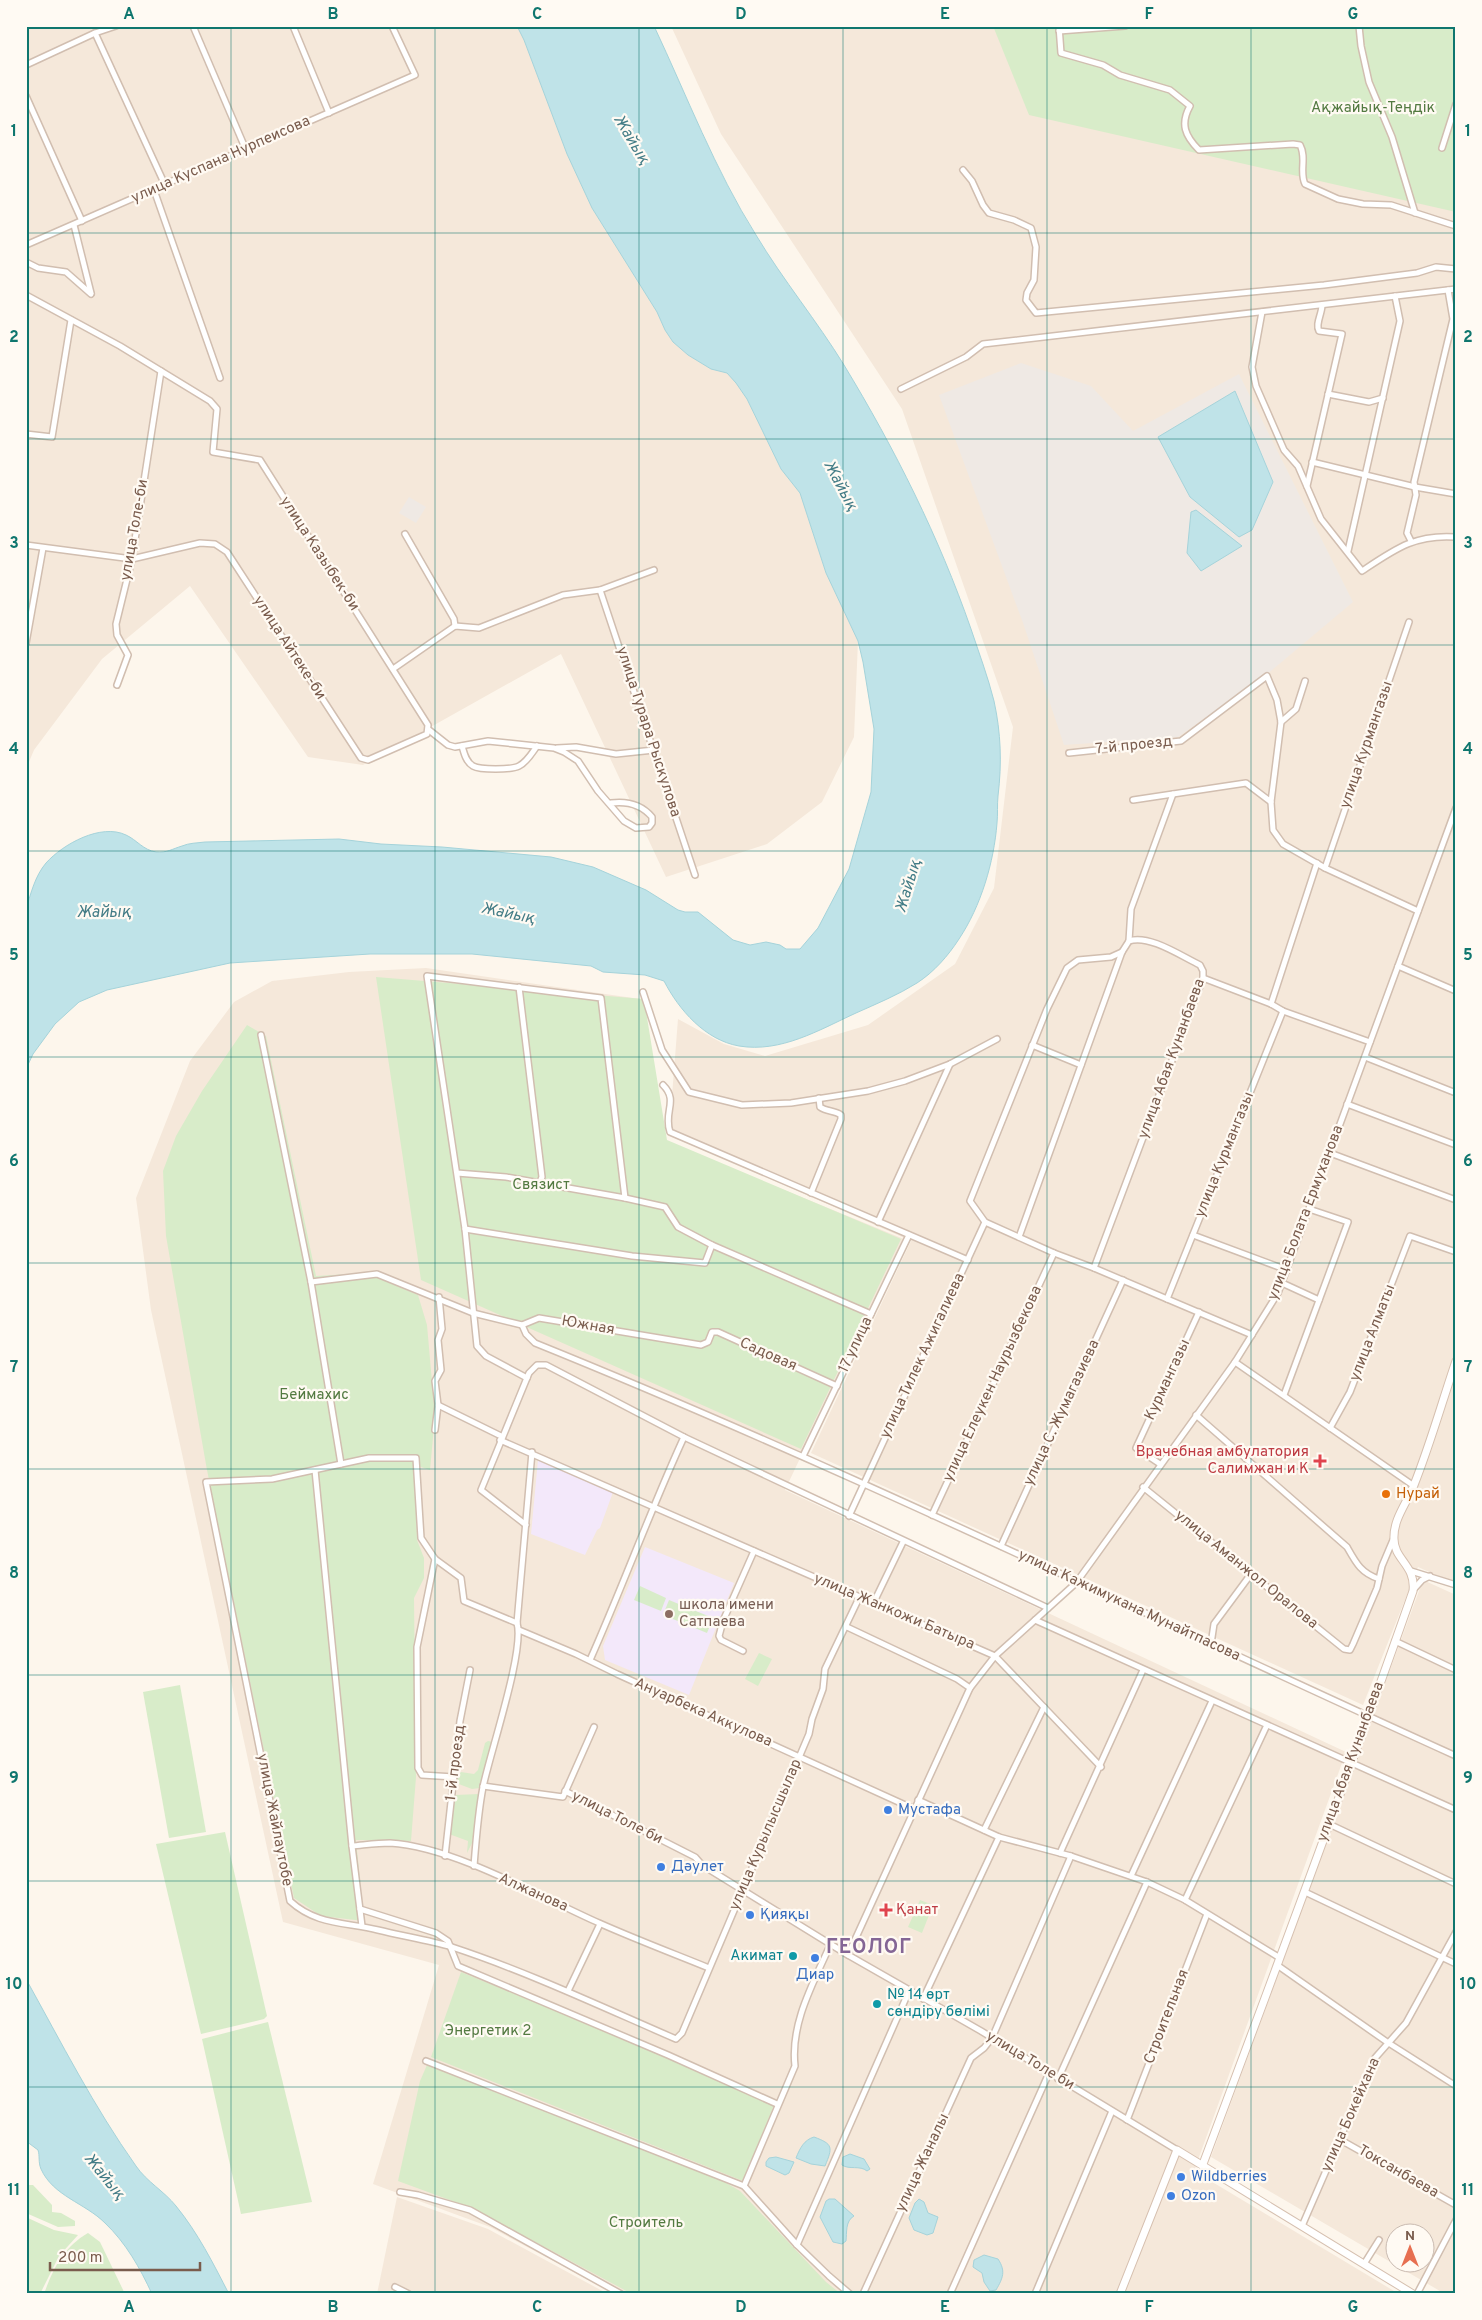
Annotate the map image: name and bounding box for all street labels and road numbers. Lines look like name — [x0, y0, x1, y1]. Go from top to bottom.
street label: улица Куспана Нурпеисова — [129, 112, 313, 208]
street label: улица Толе-би — [117, 478, 153, 582]
street label: улица Казыбек-би — [275, 493, 363, 615]
street label: улица Айтеке-би — [248, 592, 330, 704]
street label: улица Турара Рыскулова — [611, 644, 685, 820]
street label: улица Курмангазы — [1336, 679, 1398, 811]
street label: 7-й проезд — [1094, 732, 1174, 759]
street label: улица Абая Кунанбаева — [1134, 976, 1210, 1142]
street label: улица Курмангазы — [1191, 1089, 1259, 1221]
street label: улица Болата Ермуханова — [1264, 1123, 1348, 1303]
street label: улица Тилек Ажигалиева — [876, 1270, 970, 1442]
street label: улица Алматы — [1346, 1282, 1400, 1384]
street label: улица Елеукен Наурызбекова — [939, 1283, 1047, 1485]
street label: Южная — [560, 1312, 616, 1340]
street label: 17 улица — [835, 1314, 877, 1376]
street label: Садовая — [736, 1334, 800, 1376]
street label: улица С. Жумагазиева — [1020, 1337, 1104, 1489]
street label: Курмангазы — [1141, 1337, 1195, 1423]
street label: улица Аманжол Оралова — [1170, 1506, 1322, 1634]
street label: улица Кажимукана Мунайтпасова — [1015, 1546, 1243, 1666]
street label: улица Жанкожи Батыра — [811, 1569, 977, 1655]
street label: Ануарбека Аккулова — [631, 1674, 775, 1752]
street label: улица Абая Кунанбаева — [1313, 1679, 1389, 1845]
street label: 1-й проезд — [442, 1724, 470, 1802]
street label: улица Жайлаутобе — [252, 1752, 296, 1888]
street label: улица Курылысшылар — [725, 1756, 807, 1914]
street label: улица Толе би — [568, 1787, 666, 1849]
street label: Алжанова — [495, 1869, 571, 1917]
street label: Строительная — [1140, 1967, 1194, 2067]
street label: улица Толе би — [982, 2027, 1078, 2095]
street label: улица Бокейхана — [1317, 2055, 1385, 2175]
street label: улица Жаналы — [892, 2111, 954, 2215]
street label: Токсанбаева — [1354, 2141, 1442, 2203]

